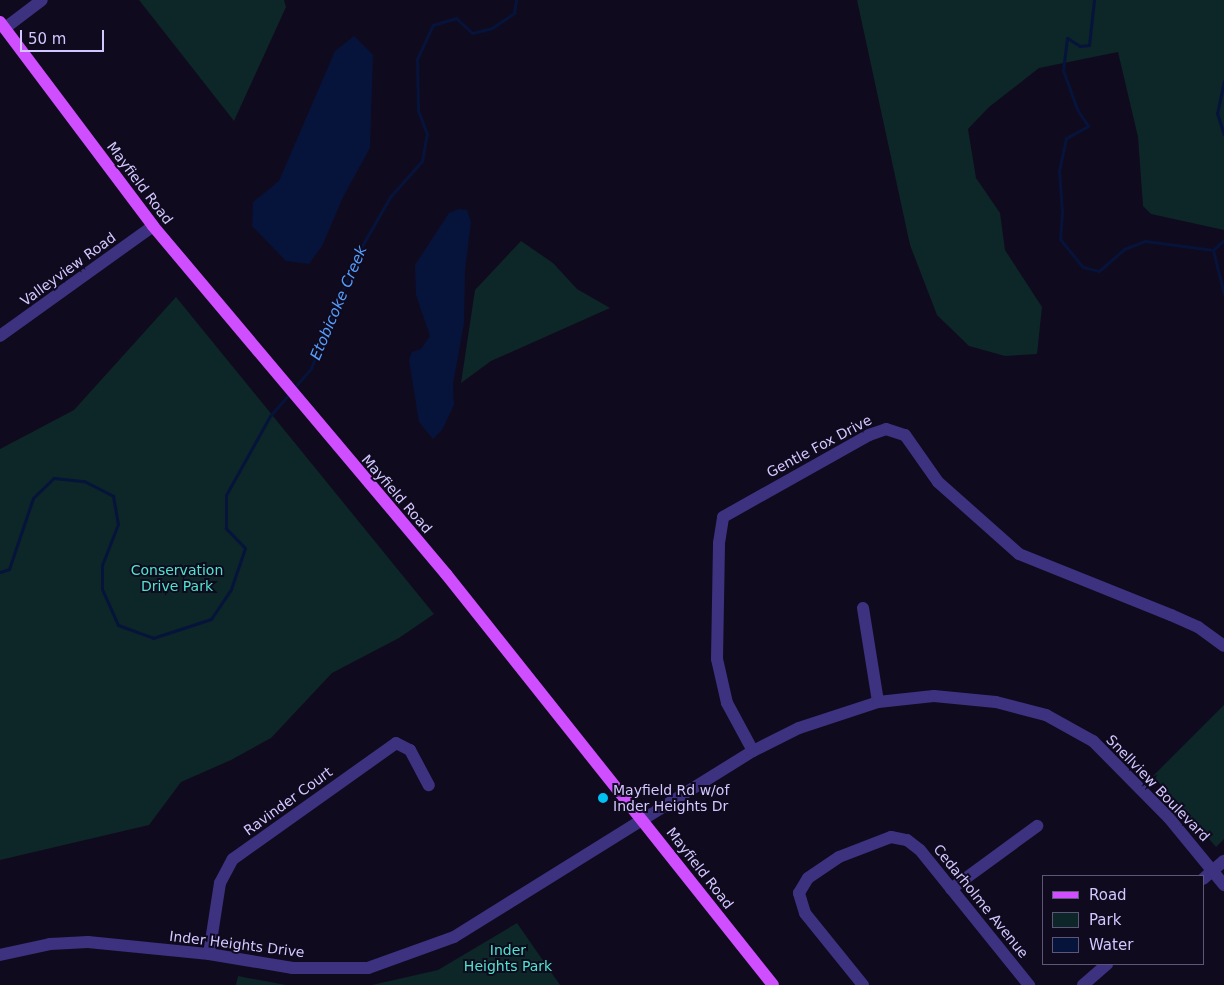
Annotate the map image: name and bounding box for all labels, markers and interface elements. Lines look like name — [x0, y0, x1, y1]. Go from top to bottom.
scale bar — [22, 20, 106, 52]
text: 50 m — [28, 30, 66, 48]
street label: Mayfield Road — [104, 139, 176, 227]
street label: Valleyview Road — [17, 229, 119, 309]
water label: Etobicoke Creek — [307, 243, 371, 363]
street label: Gentle Fox Drive — [764, 411, 874, 481]
street label: Mayfield Road — [358, 451, 436, 537]
park label: Conservation Drive Park — [131, 562, 223, 594]
street label: Snellview Boulevard — [1103, 731, 1213, 845]
street label: Ravinder Court — [241, 763, 335, 839]
place label: Mayfield Rd w/of Inder Heights Dr — [613, 782, 729, 814]
marker: Mayfield Rd w/of Inder Heights Dr — [597, 792, 609, 804]
street label: Mayfield Road — [663, 824, 737, 912]
street label: Cedarholme Avenue — [930, 841, 1032, 961]
legend — [1042, 875, 1204, 965]
text: Road — [1089, 886, 1127, 904]
text: Park — [1089, 911, 1121, 929]
street label: Inder Heights Drive — [168, 927, 306, 961]
text: Water — [1089, 936, 1133, 954]
park label: Inder Heights Park — [464, 942, 552, 974]

